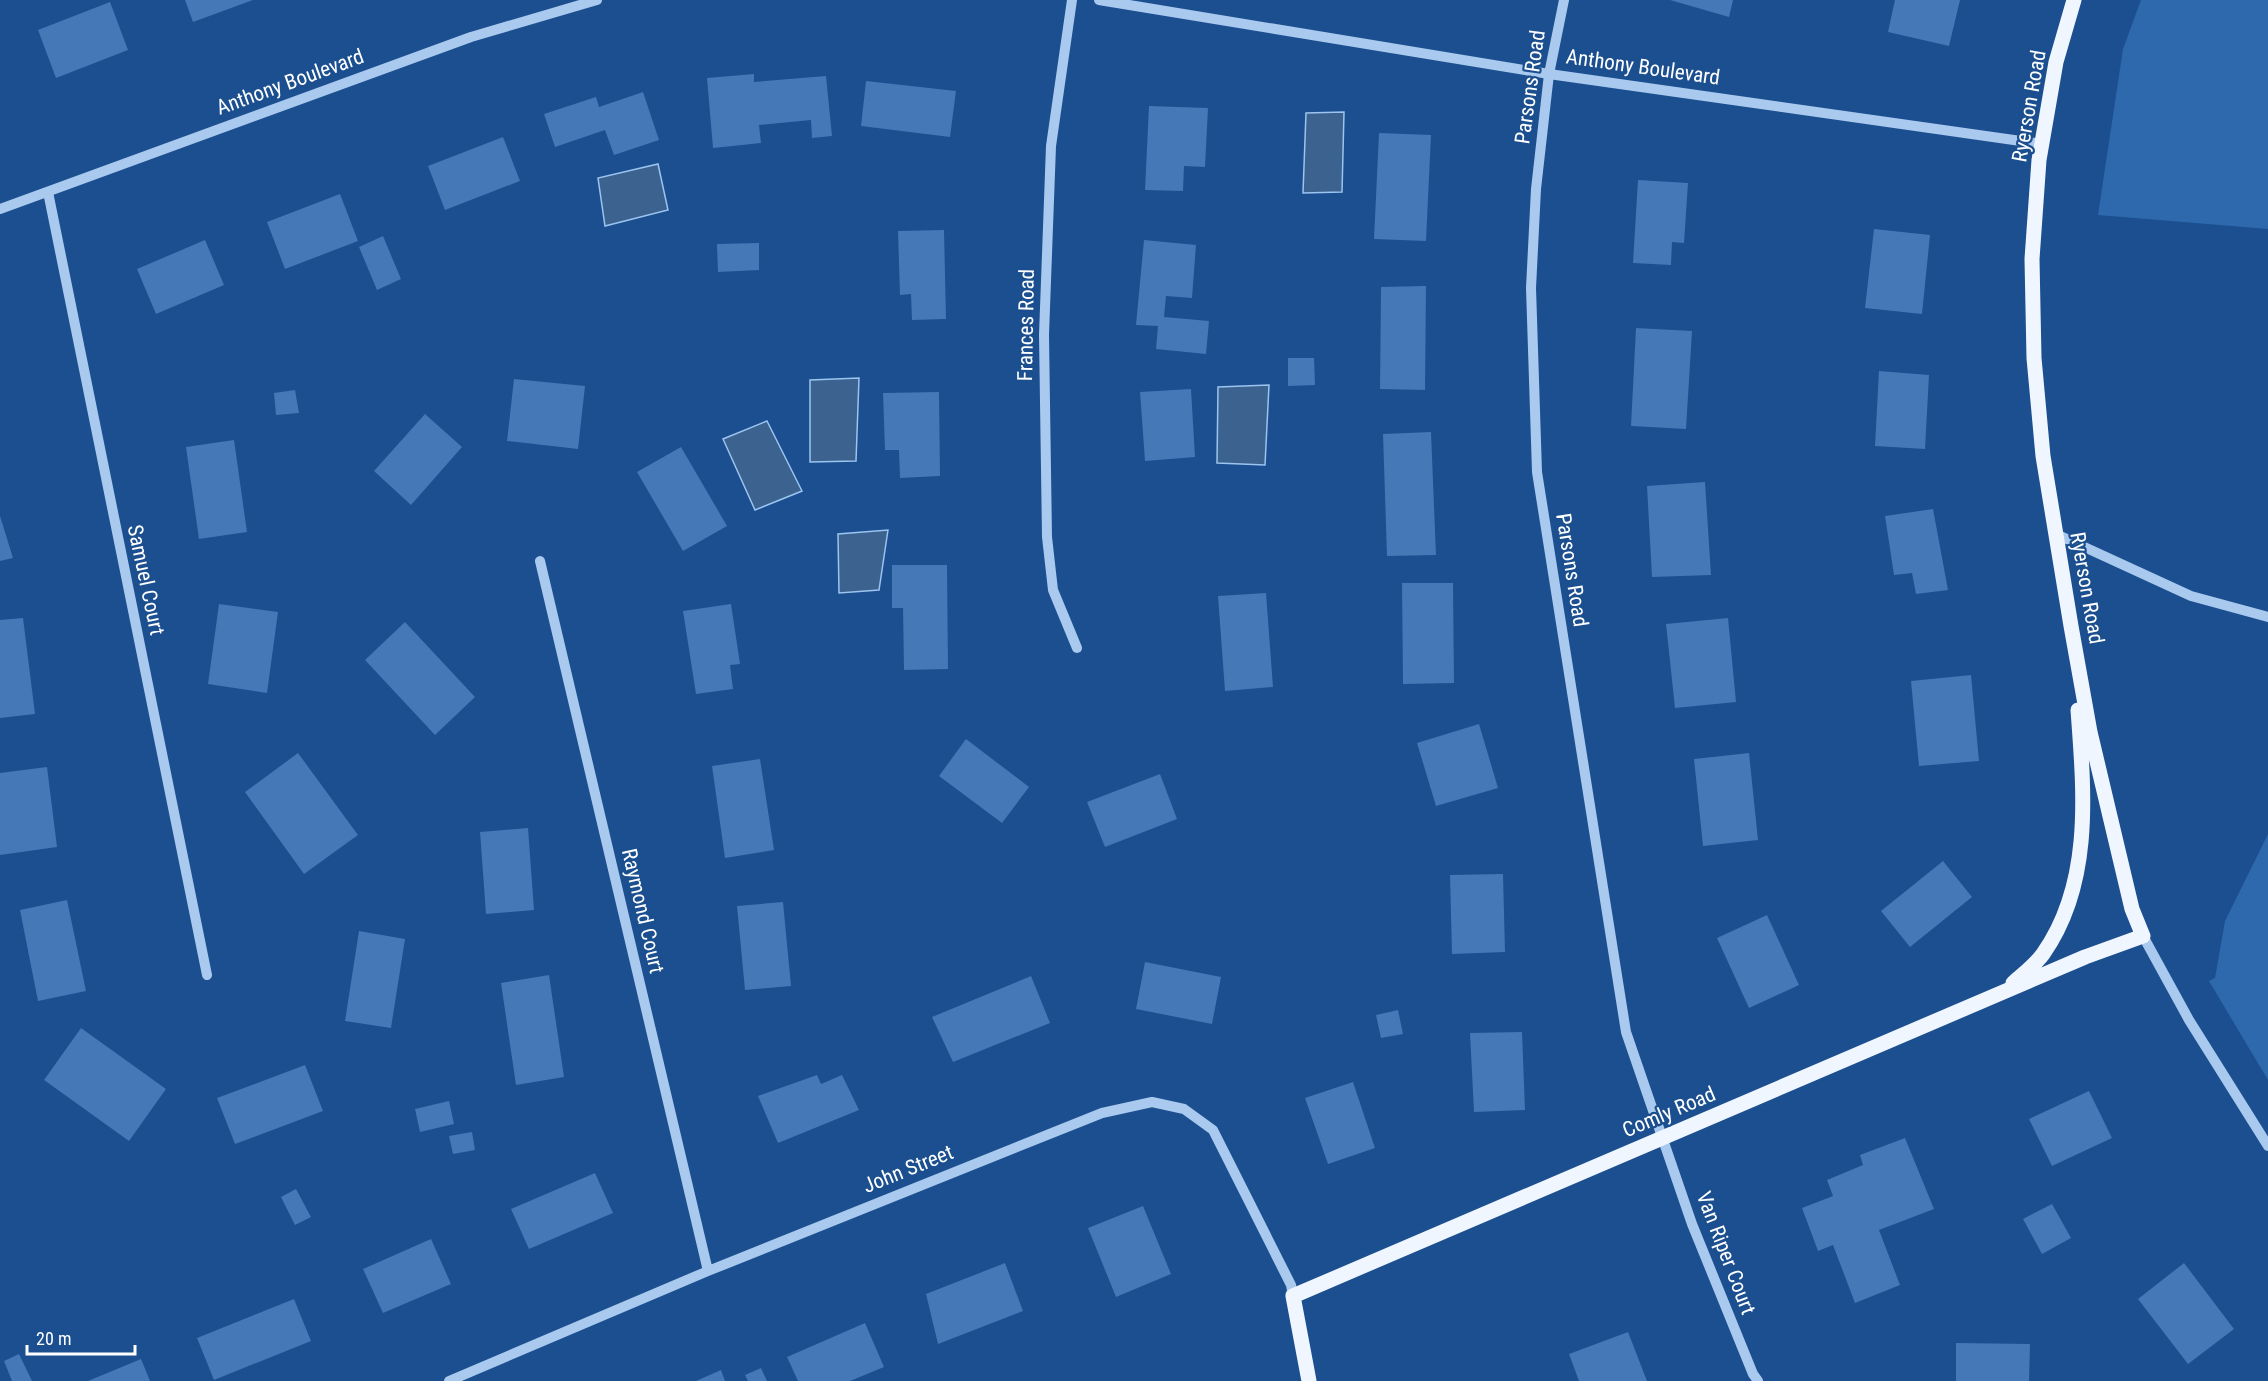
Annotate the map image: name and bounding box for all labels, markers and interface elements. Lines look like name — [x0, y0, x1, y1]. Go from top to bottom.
street label: Parsons Road — [1510, 28, 1550, 146]
street label: Anthony Boulevard — [213, 44, 367, 120]
street label: Anthony Boulevard — [1565, 44, 1721, 90]
street label: Ryerson Road — [2007, 48, 2051, 164]
street label: Frances Road — [1013, 269, 1039, 381]
street label: Parsons Road — [1551, 511, 1593, 629]
street label: Samuel Court — [123, 523, 169, 637]
street label: Ryerson Road — [2065, 530, 2109, 646]
street label: Raymond Court — [617, 846, 669, 976]
street label: Comly Road — [1619, 1082, 1719, 1142]
street label: John Street — [859, 1140, 957, 1198]
street label: Van Riper Court — [1692, 1188, 1760, 1318]
scale bar — [27, 1318, 135, 1356]
text: 20 m — [36, 1328, 71, 1349]

